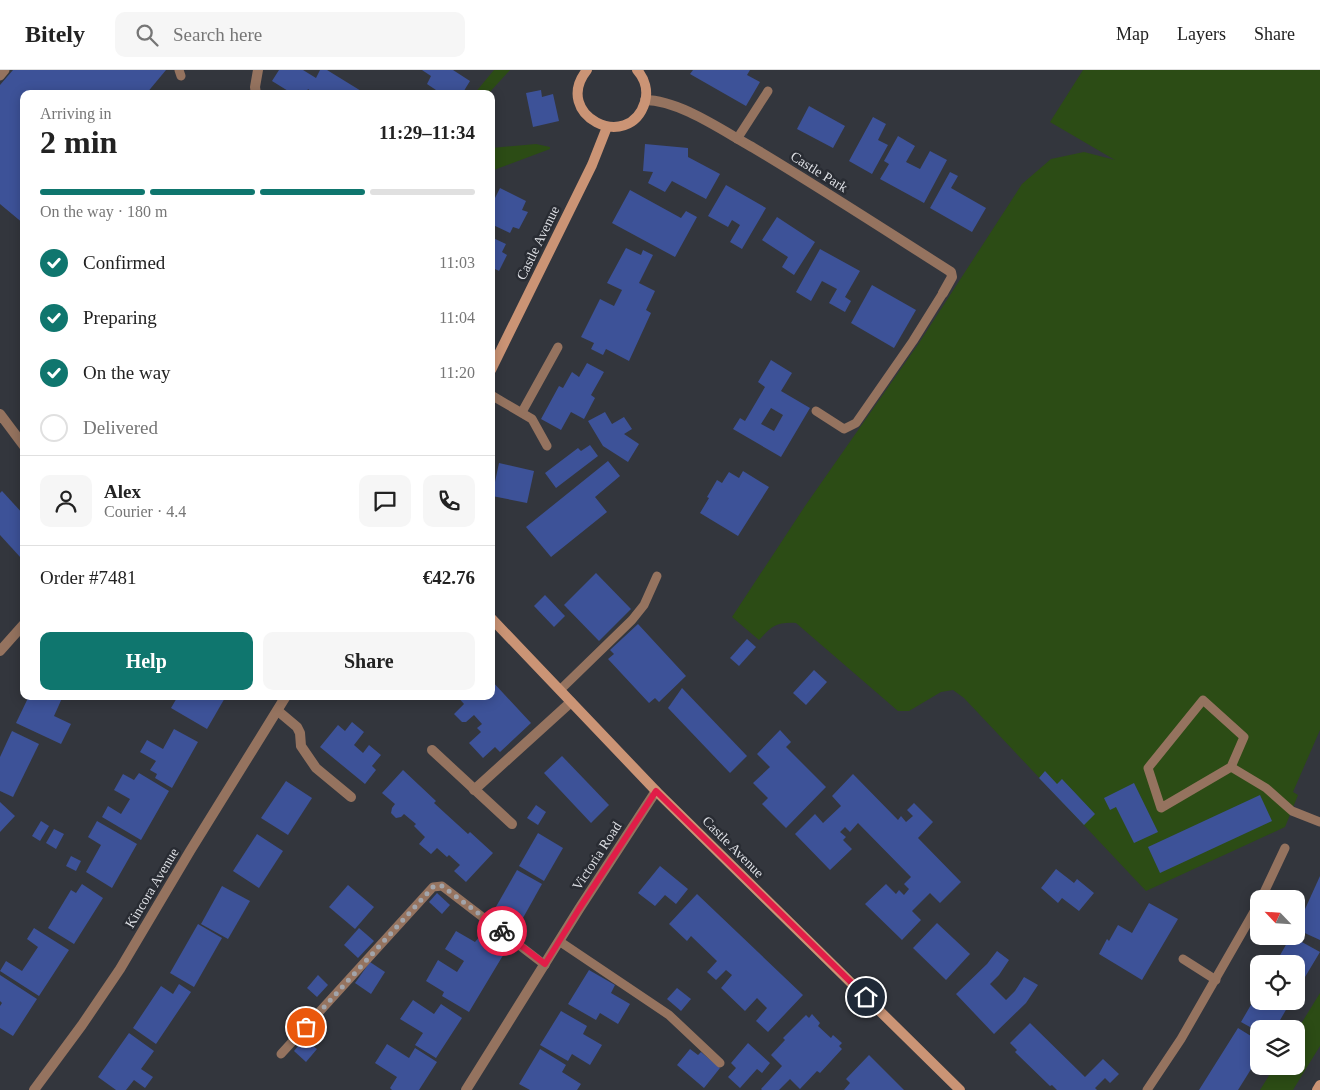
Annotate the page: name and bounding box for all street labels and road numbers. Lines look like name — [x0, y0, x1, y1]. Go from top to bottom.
street label: Castle Park — [788, 149, 850, 195]
street label: Castle Avenue — [514, 204, 562, 282]
street label: Castle Avenue — [699, 813, 767, 881]
street label: Victoria Road — [569, 819, 625, 893]
street label: Kincora Avenue — [122, 845, 182, 931]

